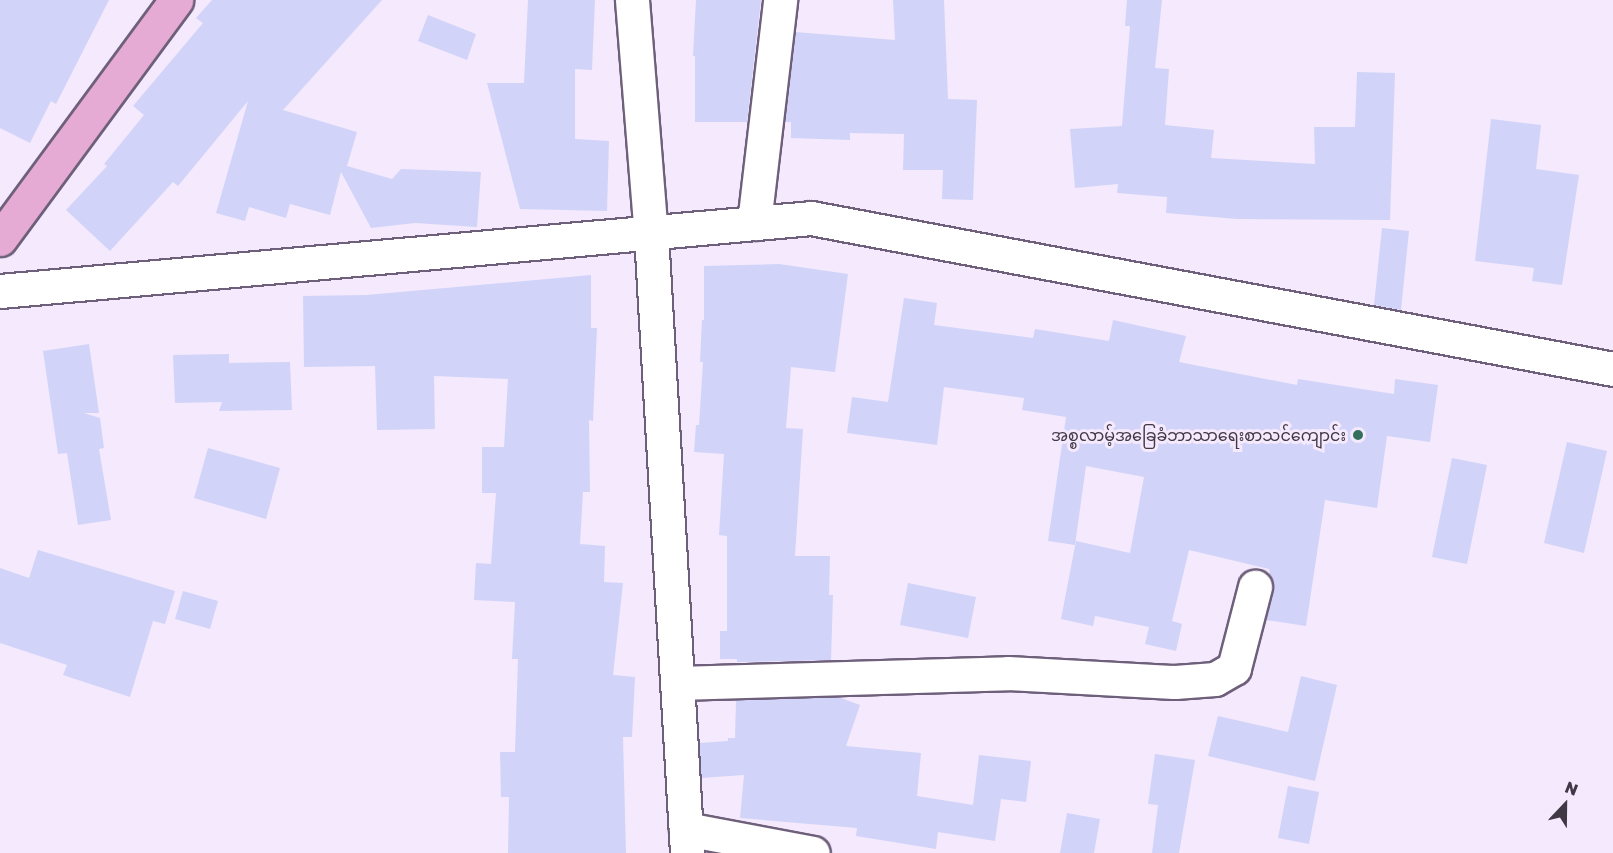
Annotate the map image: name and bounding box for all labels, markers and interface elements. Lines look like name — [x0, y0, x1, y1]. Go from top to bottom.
place label: အစ္စလာမ့်အခြေခံဘာသာရေးစာသင်ကျောင်း — [1051, 425, 1346, 445]
marker: အစ္စလာမ့်အခြေခံဘာသာရေးစာသင်ကျောင်း — [1351, 428, 1365, 442]
north arrow — [1535, 775, 1595, 835]
text: N — [1562, 777, 1581, 800]

